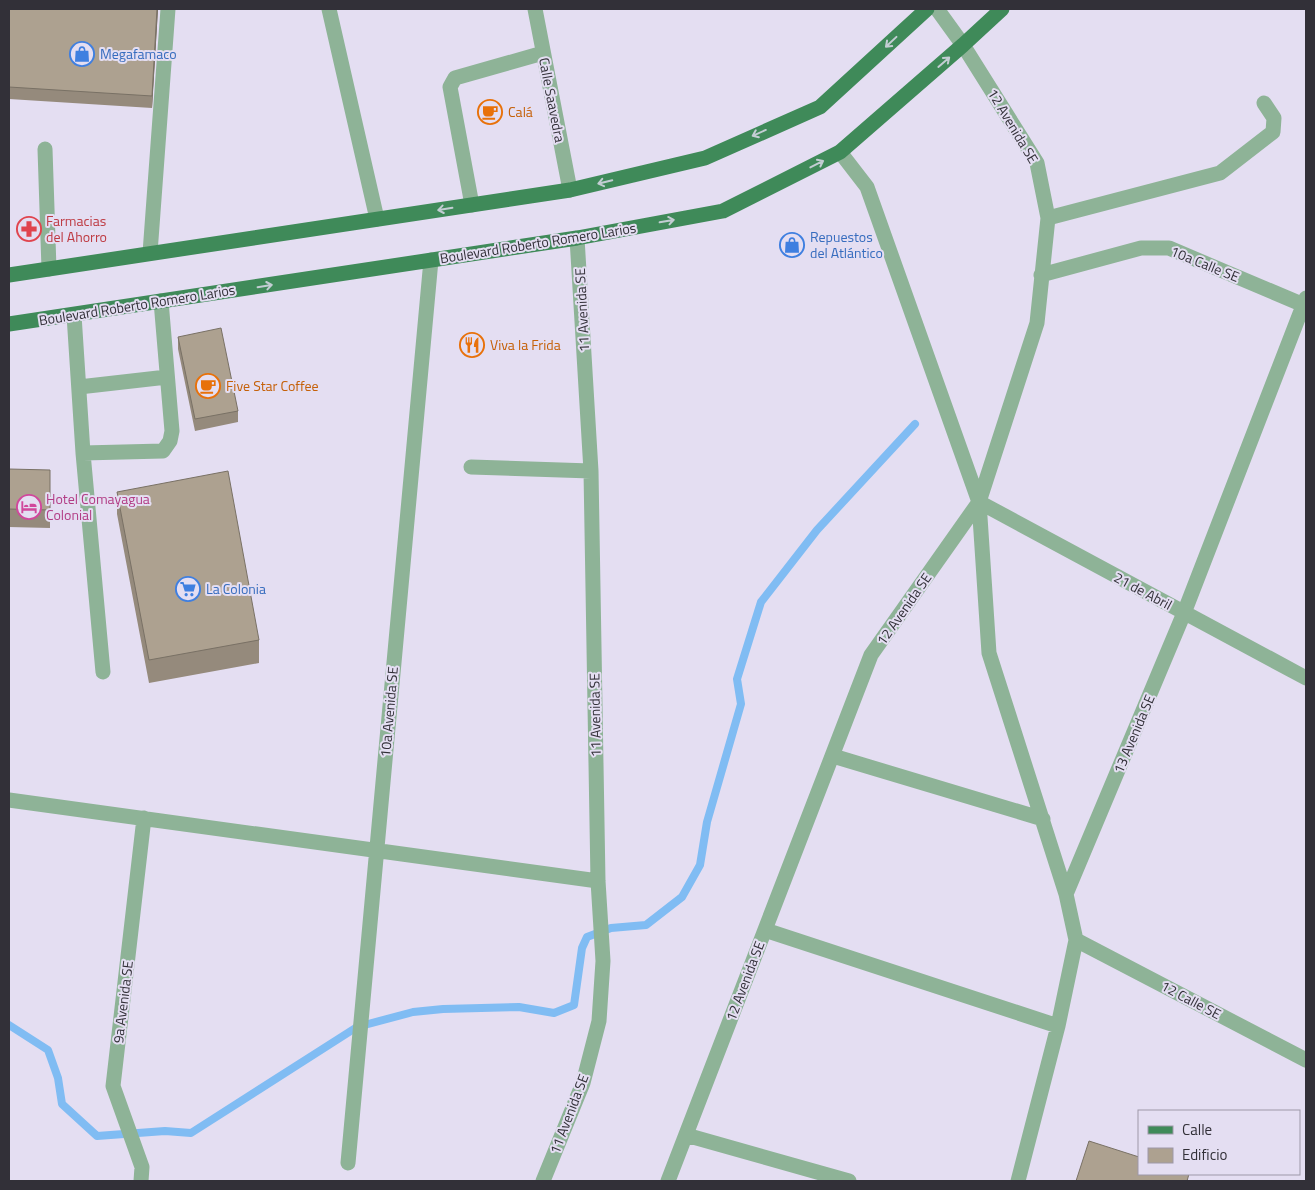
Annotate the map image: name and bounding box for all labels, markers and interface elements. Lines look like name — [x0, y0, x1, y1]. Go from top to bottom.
one-way arrow — [884, 36, 897, 48]
shop icon: Megafamaco — [69, 41, 95, 67]
place label: Megafamaco — [100, 43, 177, 64]
street label: Calle Saavedra — [534, 56, 571, 144]
one-way arrow — [937, 57, 950, 68]
street label: 12 Avenida SE — [983, 84, 1044, 167]
cafe icon: Calá — [477, 99, 503, 125]
place label: Calá — [508, 101, 533, 122]
one-way arrow — [752, 129, 767, 139]
one-way arrow — [809, 158, 824, 168]
one-way arrow — [597, 178, 613, 187]
one-way arrow — [437, 204, 453, 214]
place label: Farmacias del Ahorro — [46, 210, 107, 247]
pharmacy icon: Farmacias del Ahorro — [16, 216, 42, 242]
one-way arrow — [659, 216, 675, 226]
street label: Boulevard Roberto Romero Larios — [438, 217, 638, 268]
place label: Repuestos del Atlántico — [810, 226, 883, 263]
shop icon: Repuestos del Atlántico — [779, 232, 805, 258]
street label: 10a Calle SE — [1168, 240, 1243, 287]
street label: 11 Avenida SE — [569, 267, 594, 352]
street label: Boulevard Roberto Romero Larios — [37, 279, 237, 330]
one-way arrow — [256, 280, 272, 290]
restaurant icon: Viva la Frida — [459, 332, 485, 358]
place label: Viva la Frida — [490, 334, 561, 355]
cafe icon: Five Star Coffee — [195, 373, 221, 399]
place label: Five Star Coffee — [226, 375, 319, 396]
place label: Hotel Comayagua Colonial — [46, 488, 150, 525]
hotel icon: Hotel Comayagua Colonial — [16, 494, 42, 520]
street label: 21 de Abril — [1110, 566, 1176, 615]
street label: 12 Avenida SE — [871, 568, 936, 649]
supermarket icon: La Colonia — [175, 576, 201, 602]
place label: La Colonia — [206, 578, 266, 599]
street label: 10a Avenida SE — [374, 665, 403, 758]
street label: 11 Avenida SE — [583, 673, 606, 757]
street label: 13 Avenida SE — [1107, 691, 1160, 777]
street label: 12 Avenida SE — [720, 938, 769, 1024]
street label: 9a Avenida SE — [107, 959, 138, 1044]
street label: 12 Calle SE — [1157, 975, 1225, 1024]
street label: 11 Avenida SE — [544, 1071, 593, 1157]
legend — [1138, 1110, 1300, 1175]
text: Calle — [1182, 1118, 1212, 1141]
text: Edificio — [1182, 1143, 1227, 1166]

